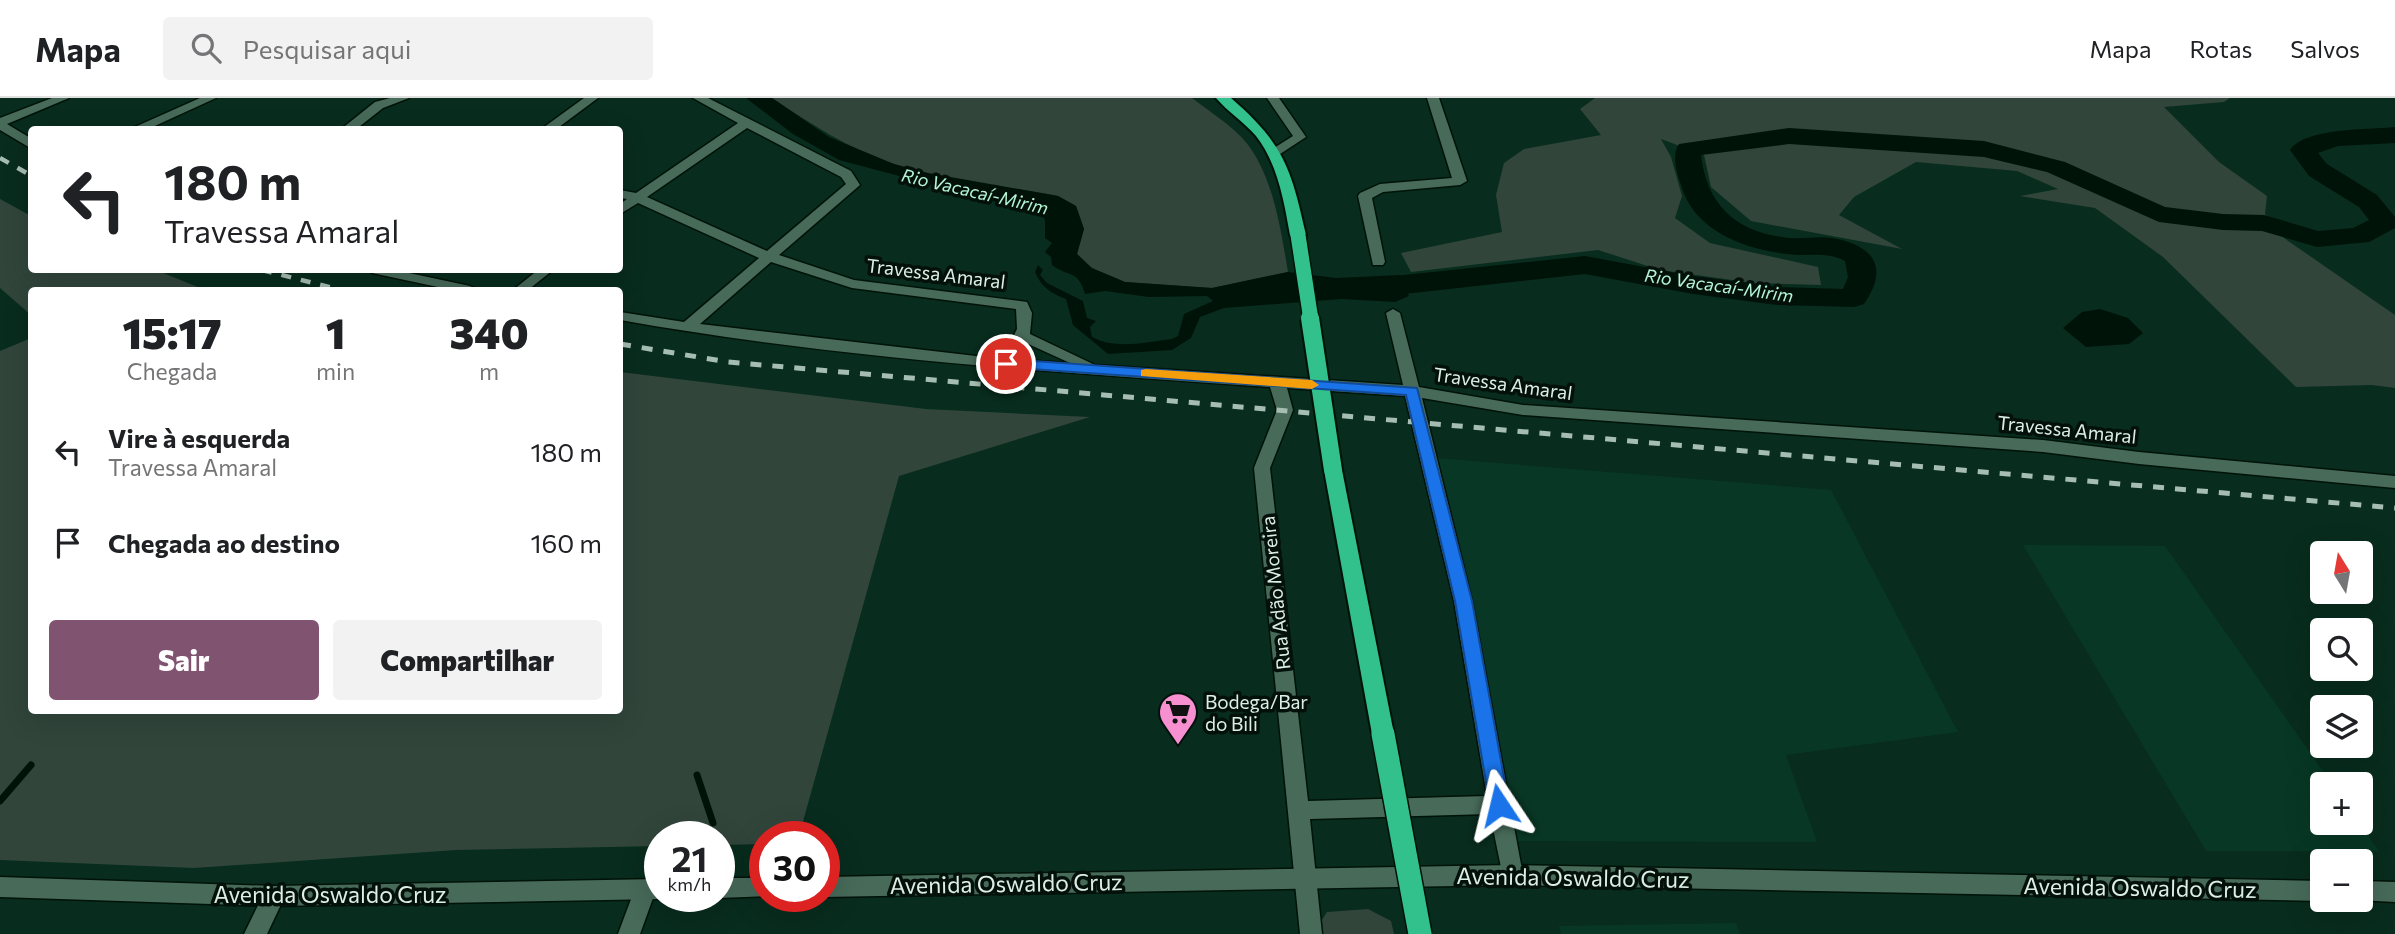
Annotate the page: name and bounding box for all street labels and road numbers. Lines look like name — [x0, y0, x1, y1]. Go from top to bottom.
street label: Travessa Amaral — [865, 253, 1007, 293]
street label: Travessa Amaral — [1432, 362, 1574, 404]
street label: Travessa Amaral — [1996, 410, 2138, 448]
street label: Rua Adão Moreira — [1255, 515, 1295, 671]
street label: Avenida Oswaldo Cruz — [1456, 861, 1690, 893]
street label: Avenida Oswaldo Cruz — [889, 867, 1123, 899]
street label: Avenida Oswaldo Cruz — [2023, 871, 2257, 903]
street label: Avenida Oswaldo Cruz — [213, 880, 447, 908]

